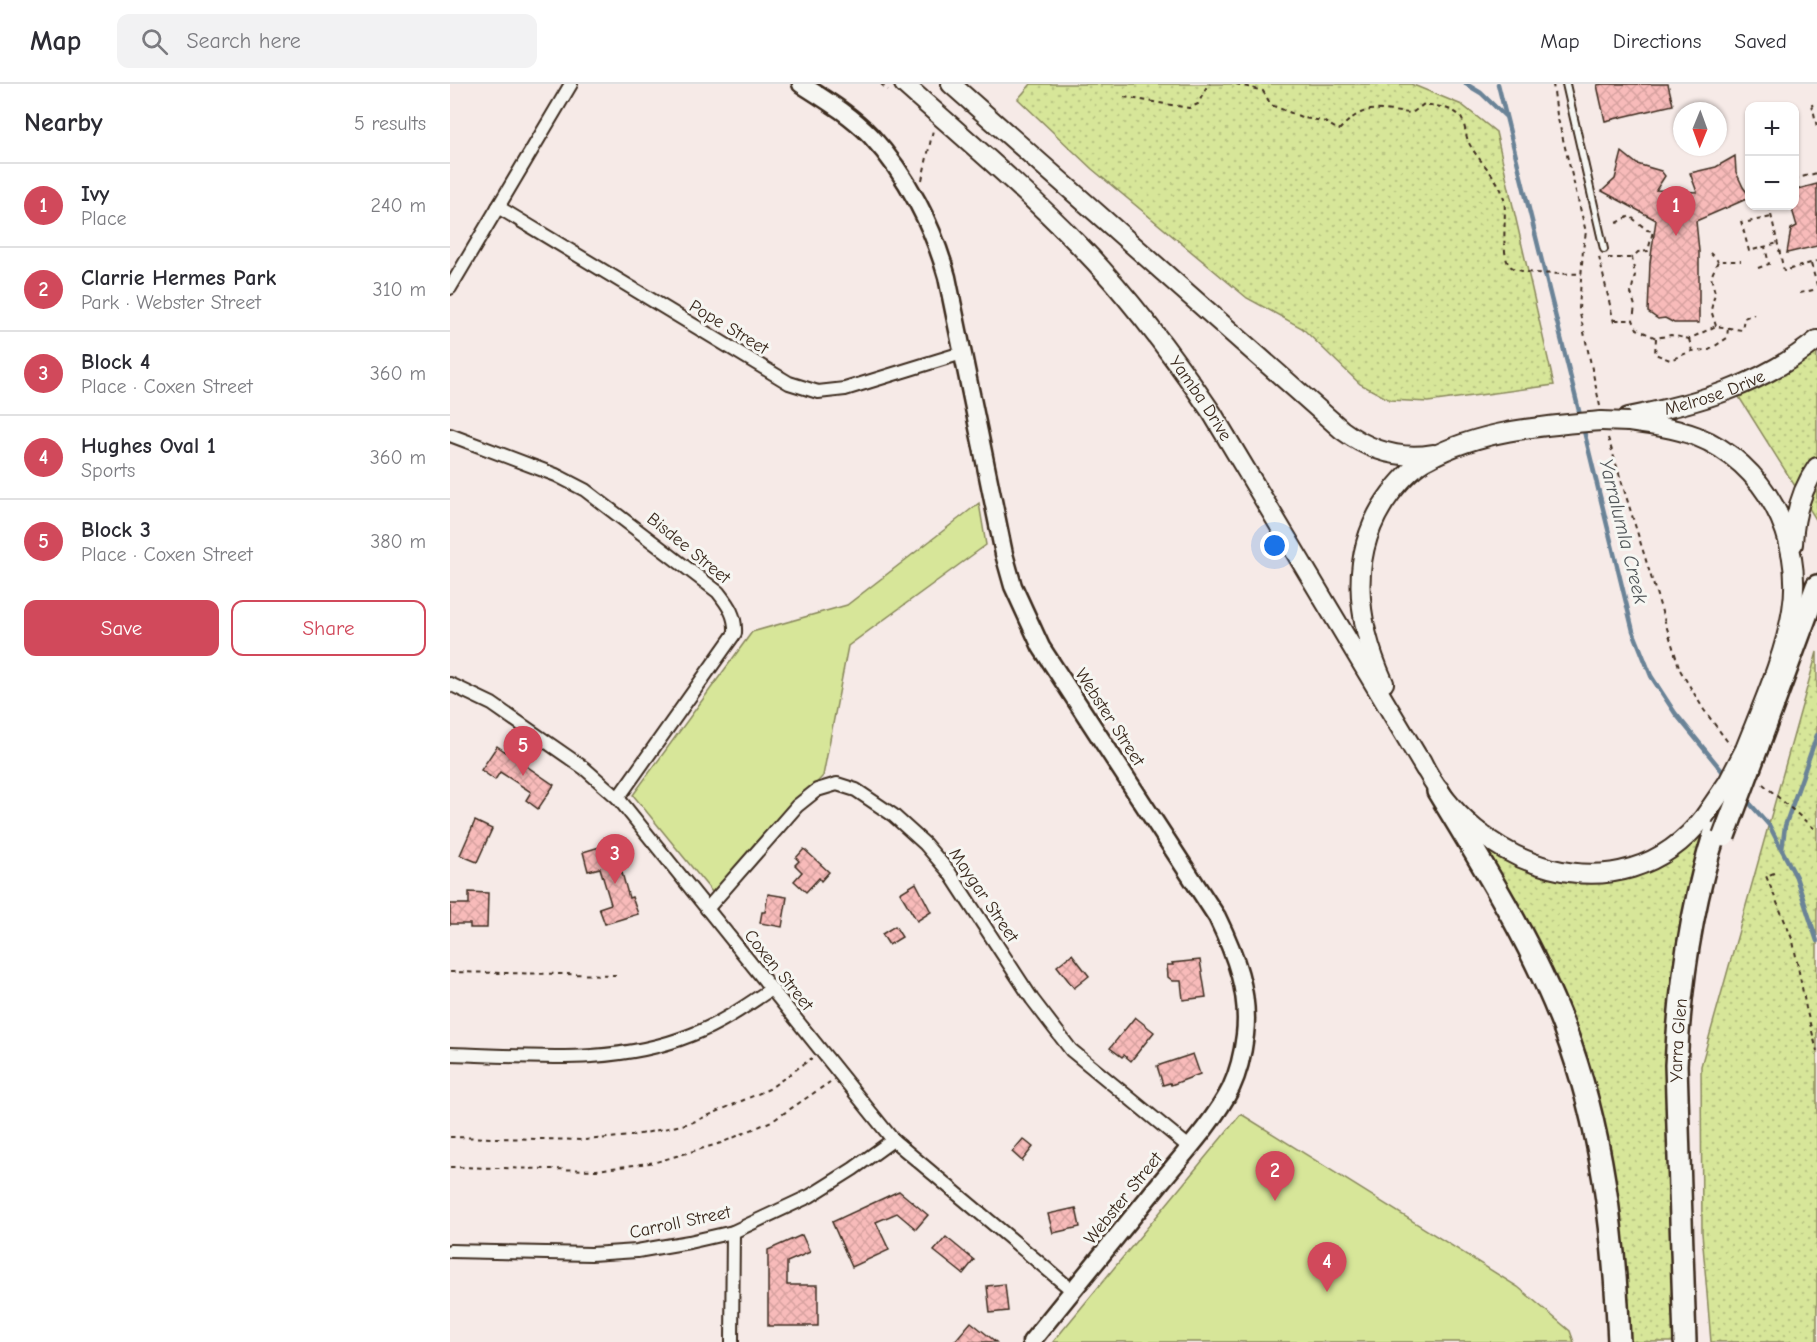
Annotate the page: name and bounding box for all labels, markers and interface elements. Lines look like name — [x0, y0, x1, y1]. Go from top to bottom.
search box — [117, 14, 537, 68]
text: Map — [30, 25, 81, 57]
icon: search — [138, 25, 171, 58]
text: Search here — [186, 28, 301, 54]
text: Map — [1540, 29, 1580, 53]
text: Directions — [1613, 29, 1702, 53]
text: Saved — [1735, 29, 1787, 53]
north arrow — [1673, 102, 1727, 156]
map controls — [1745, 102, 1799, 210]
button: + — [1745, 102, 1799, 156]
text: Nearby — [24, 108, 103, 138]
text: 5 results — [354, 112, 426, 135]
button: − — [1745, 156, 1799, 210]
text: Ivy — [81, 181, 109, 207]
pin: 1 — [1656, 186, 1696, 236]
text: 1 — [40, 194, 47, 217]
text: 240 m — [371, 194, 426, 217]
text: Place — [81, 207, 127, 230]
text: Clarrie Hermes Park — [81, 265, 276, 291]
text: 2 — [39, 278, 48, 301]
text: 310 m — [373, 278, 426, 301]
text: Park · Webster Street — [81, 291, 261, 314]
street label: Pope Street — [685, 296, 773, 360]
text: Block 4 — [81, 349, 150, 375]
street label: Yamba Drive — [1165, 352, 1236, 445]
text: 3 — [39, 362, 48, 385]
text: 360 m — [370, 362, 426, 385]
street label: Melrose Drive — [1662, 366, 1769, 420]
text: Place · Coxen Street — [81, 375, 253, 398]
text: Hughes Oval 1 — [81, 433, 216, 459]
text: 4 — [39, 446, 48, 469]
text: 360 m — [370, 446, 426, 469]
water label: Yarralumla Creek — [1594, 456, 1653, 606]
text: Sports — [81, 459, 135, 482]
street label: Bisdee Street — [643, 508, 735, 589]
text: Block 3 — [81, 517, 151, 543]
text: 5 — [38, 530, 49, 553]
text: 380 m — [370, 530, 426, 553]
your location — [1260, 531, 1289, 560]
text: Place · Coxen Street — [81, 543, 253, 566]
button: Save — [24, 600, 219, 656]
button: Share — [231, 600, 426, 656]
street label: Webster Street — [1070, 664, 1149, 771]
pin: 5 — [504, 726, 542, 776]
pin: 3 — [596, 834, 634, 884]
street label: Maygar Street — [944, 844, 1023, 947]
street label: Coxen Street — [740, 925, 818, 1016]
street label: Yarra Glen — [1666, 997, 1692, 1082]
street label: Webster Street — [1080, 1147, 1167, 1249]
pin: 2 — [1256, 1152, 1294, 1201]
street label: Carroll Street — [628, 1201, 733, 1243]
pin: 4 — [1308, 1242, 1346, 1292]

